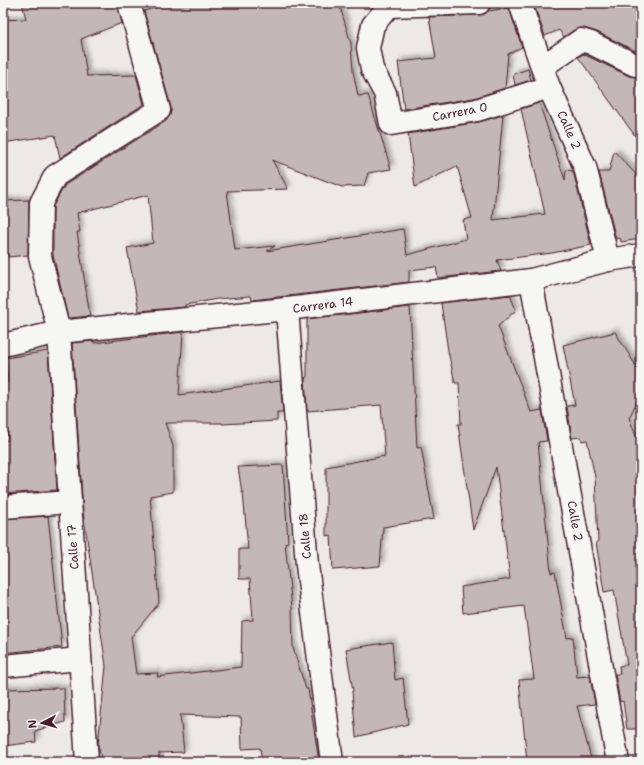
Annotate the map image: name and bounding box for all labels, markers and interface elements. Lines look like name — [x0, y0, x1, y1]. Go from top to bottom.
street label: Carrera 0 — [431, 99, 489, 125]
street label: Calle 2 — [553, 108, 585, 152]
street label: Carrera 14 — [292, 293, 354, 317]
street label: Calle 2 — [564, 499, 586, 543]
street label: Calle 18 — [295, 512, 315, 560]
street label: Calle 17 — [63, 524, 83, 570]
north arrow — [22, 703, 62, 743]
text: N — [25, 719, 40, 729]

